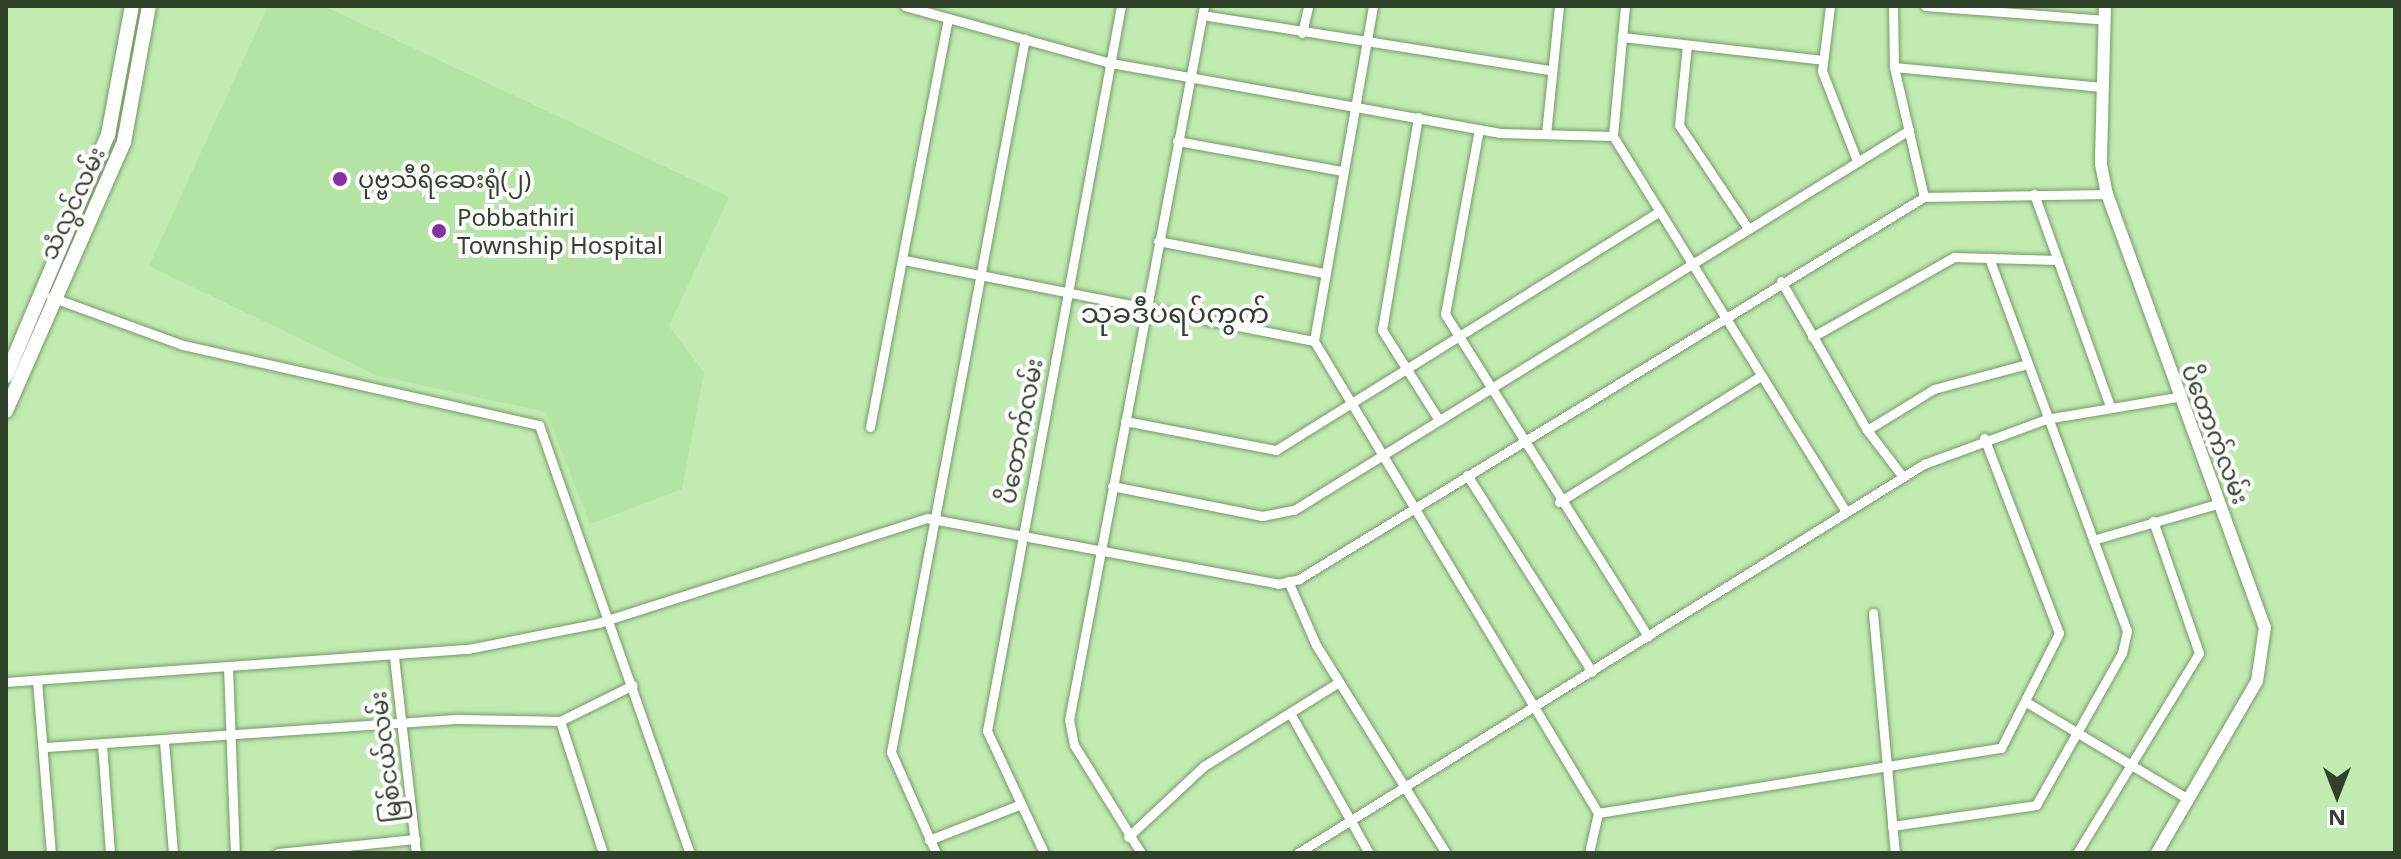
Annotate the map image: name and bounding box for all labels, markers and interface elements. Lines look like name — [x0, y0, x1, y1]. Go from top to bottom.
street label: သံလွင်လမ်း — [33, 142, 111, 264]
place label: ပုဗ္ဗသီရိဆေးရုံ(၂) — [358, 165, 531, 193]
marker: ပုဗ္ဗသီရိဆေးရုံ(၂) — [329, 168, 351, 190]
place label: Pobbathiri Township Hospital — [457, 203, 663, 259]
marker: Pobbathiri Township Hospital — [428, 220, 450, 242]
district label: သုခဒီပရပ်ကွက် — [1081, 295, 1269, 329]
street label: ပိတောက်လမ်း — [992, 356, 1048, 506]
street label: ပိတောက်လမ်း — [2176, 360, 2256, 508]
street label: မြစ်ငယ်လမ်း — [363, 690, 407, 824]
north arrow — [2297, 755, 2377, 835]
text: N — [2328, 804, 2346, 834]

